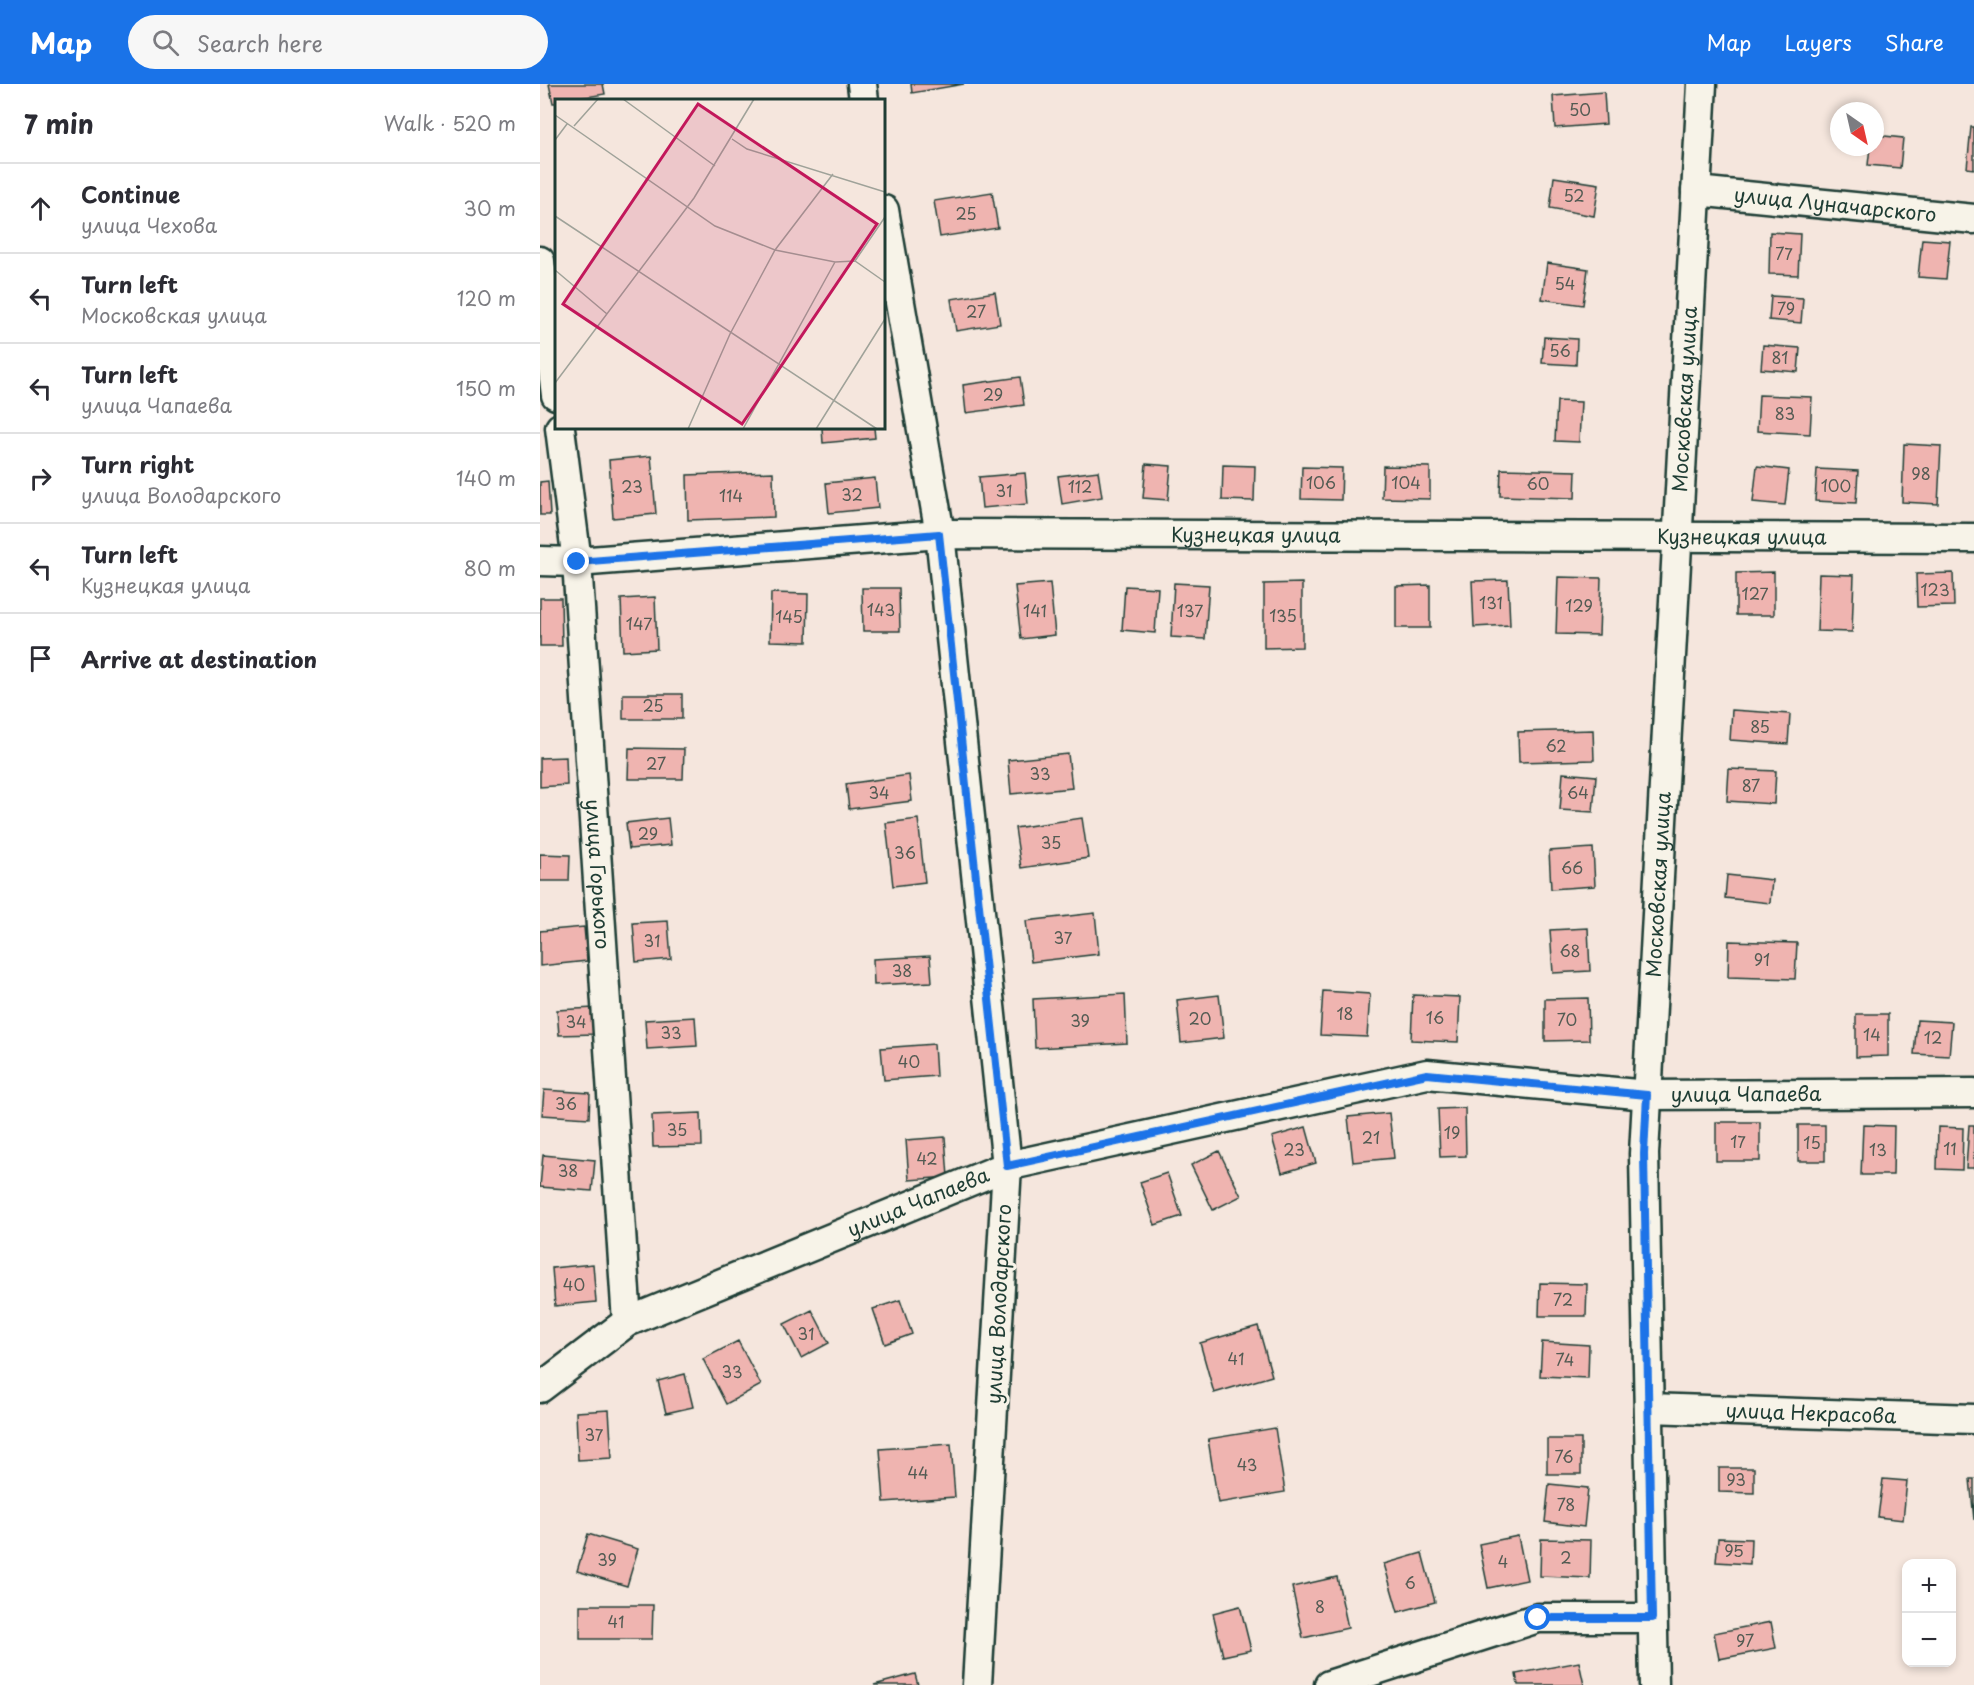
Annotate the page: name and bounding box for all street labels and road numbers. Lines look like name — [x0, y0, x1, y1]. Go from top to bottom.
street label: улица Луначарского — [1733, 179, 1938, 229]
street label: Московская улица — [1664, 305, 1704, 493]
street label: Кузнецкая улица — [1171, 519, 1341, 550]
street label: Кузнецкая улица — [1657, 521, 1827, 551]
street label: Московская улица — [1638, 790, 1678, 978]
street label: улица Горького — [579, 798, 618, 950]
street label: улица Чапаева — [1670, 1078, 1822, 1109]
street label: улица Чапаева — [842, 1159, 994, 1244]
street label: улица Володарского — [978, 1203, 1018, 1405]
street label: улица Некрасова — [1725, 1395, 1897, 1430]

